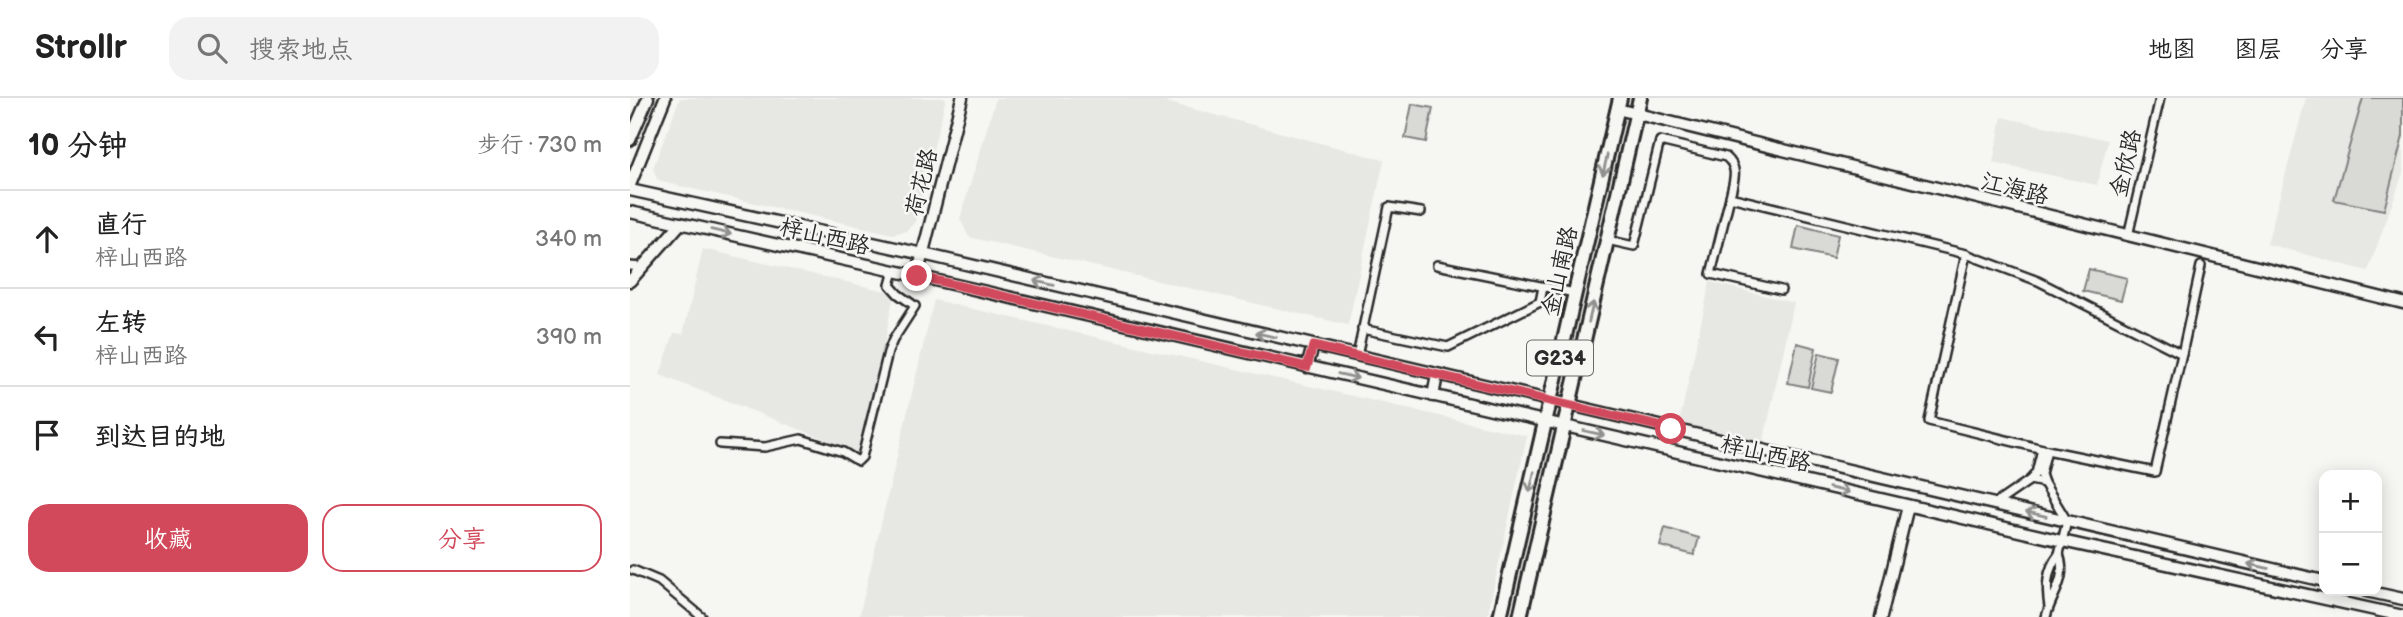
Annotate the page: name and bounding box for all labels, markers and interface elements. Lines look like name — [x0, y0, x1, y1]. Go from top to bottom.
search box — [169, 17, 659, 80]
text: Strollr — [35, 28, 127, 68]
icon: search — [193, 29, 231, 67]
text: 搜索地点 — [249, 35, 353, 66]
text: 地图 — [2148, 35, 2196, 64]
text: 图层 — [2234, 35, 2282, 64]
text: 分享 — [2320, 35, 2368, 64]
street label: 金欣路 — [2105, 126, 2147, 200]
text: 10 分钟 — [28, 128, 127, 164]
text: 步行 · 730 m — [477, 131, 602, 159]
street label: 荷花路 — [900, 145, 944, 219]
one-way arrow — [1598, 153, 1611, 175]
street label: 江海路 — [1978, 167, 2052, 211]
text: 直行 — [95, 210, 147, 241]
street label: 梓山西路 — [777, 213, 873, 261]
icon: ahead — [28, 220, 66, 258]
street label: 金山南路 — [1536, 223, 1584, 319]
text: 340 m — [535, 225, 602, 253]
one-way arrow — [709, 226, 732, 239]
text: 梓山西路 — [95, 244, 187, 272]
route end — [901, 260, 932, 291]
one-way arrow — [1033, 275, 1056, 289]
one-way arrow — [1584, 301, 1598, 324]
text: 左转 — [95, 308, 147, 339]
icon: left — [28, 318, 66, 356]
text: 390 m — [536, 323, 602, 351]
one-way arrow — [1255, 327, 1278, 341]
road number: G234 — [1527, 341, 1593, 376]
text: 梓山西路 — [95, 342, 187, 370]
one-way arrow — [1336, 370, 1359, 383]
route start — [1655, 413, 1686, 444]
icon: arrive — [28, 416, 66, 454]
text: 到达目的地 — [95, 422, 225, 453]
one-way arrow — [1582, 427, 1605, 440]
street label: 梓山西路 — [1718, 430, 1814, 478]
one-way arrow — [1524, 470, 1538, 493]
map controls — [2319, 470, 2382, 596]
button: + — [2319, 470, 2382, 533]
one-way arrow — [1827, 483, 1850, 497]
button: 收藏 — [28, 504, 308, 572]
button: 分享 — [322, 504, 602, 572]
one-way arrow — [2025, 507, 2048, 520]
button: − — [2319, 533, 2382, 596]
one-way arrow — [2247, 558, 2270, 572]

